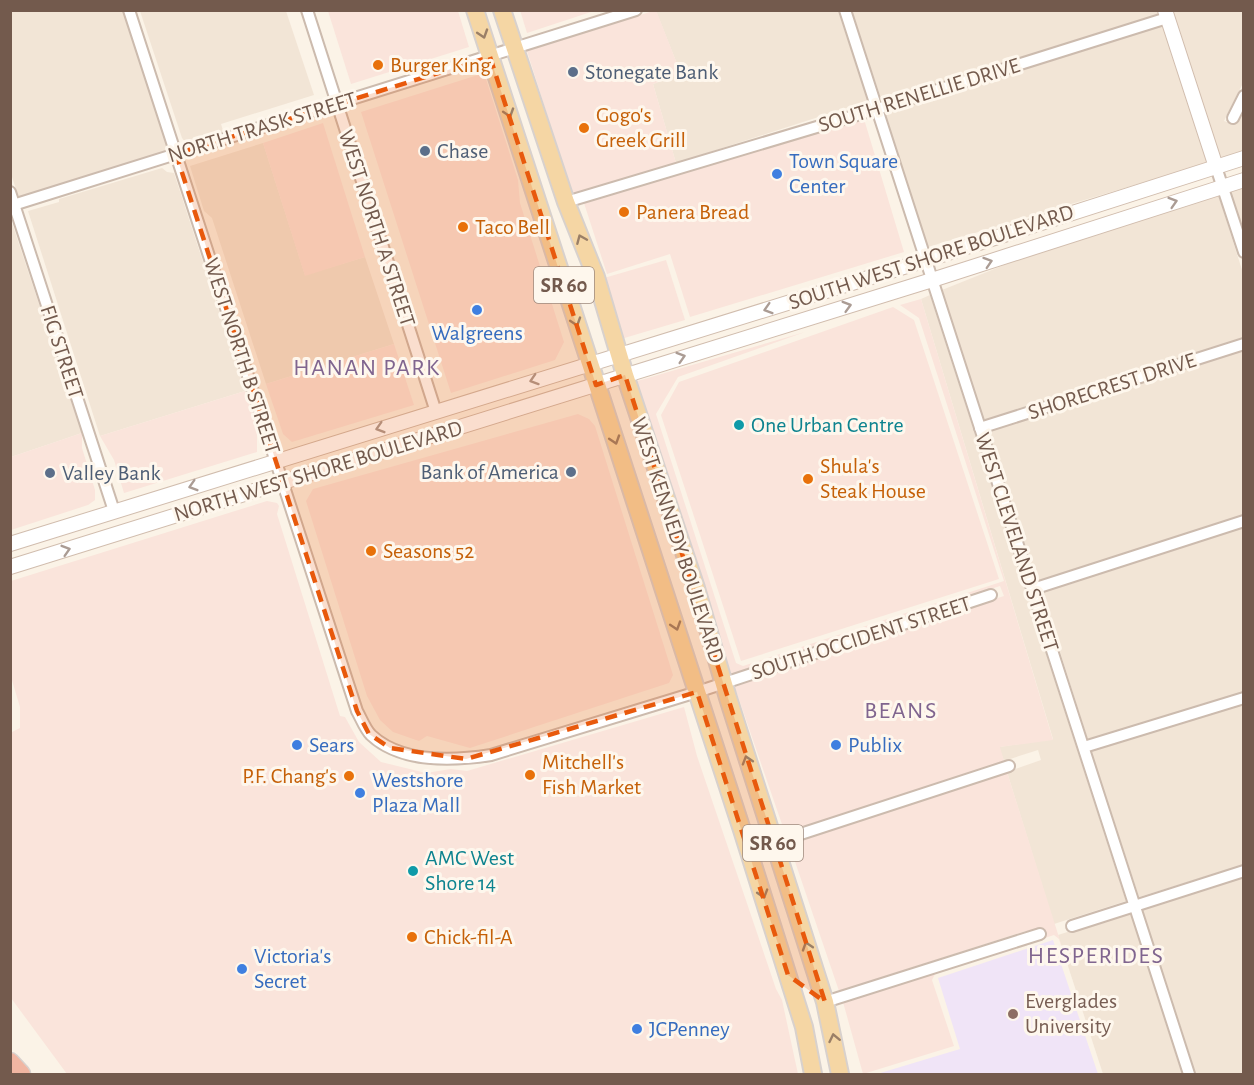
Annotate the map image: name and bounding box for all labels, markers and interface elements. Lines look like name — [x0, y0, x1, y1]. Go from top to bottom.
one-way arrow — [476, 28, 488, 39]
place label: Burger King — [390, 54, 491, 76]
street label: SOUTH RENELLIE DRIVE — [816, 54, 1023, 136]
marker: Burger King — [371, 58, 385, 72]
place label: Stonegate Bank — [585, 61, 718, 83]
marker: Stonegate Bank — [566, 65, 580, 79]
street label: NORTH TRASK STREET — [165, 88, 359, 166]
place label: Gogo's Greek Grill — [596, 104, 686, 151]
one-way arrow — [501, 107, 514, 118]
marker: Gogo's Greek Grill — [577, 121, 591, 135]
street label: WEST NORTH A STREET — [335, 127, 419, 329]
place label: Chase — [437, 140, 488, 162]
marker: Chase — [418, 144, 432, 158]
place label: Town Square Center — [789, 150, 898, 197]
marker: Town Square Center — [770, 167, 784, 181]
one-way arrow — [1167, 197, 1178, 209]
street label: SOUTH WEST SHORE BOULEVARD — [786, 200, 1076, 314]
place label: Panera Bread — [636, 201, 749, 223]
marker: Panera Bread — [617, 205, 631, 219]
place label: Taco Bell — [475, 216, 550, 238]
marker: Taco Bell — [456, 220, 470, 234]
one-way arrow — [576, 234, 588, 245]
street label: WEST NORTH B STREET — [200, 255, 284, 457]
one-way arrow — [982, 257, 993, 269]
road number: SR 60 — [534, 267, 594, 303]
one-way arrow — [841, 301, 852, 313]
one-way arrow — [763, 302, 774, 314]
street label: FIG STREET — [37, 303, 88, 402]
marker: Walgreens — [470, 303, 484, 317]
one-way arrow — [569, 316, 582, 327]
place label: Walgreens — [431, 322, 523, 344]
street label: SHORECREST DRIVE — [1025, 348, 1199, 424]
one-way arrow — [675, 352, 686, 364]
district label: HANAN PARK — [293, 356, 441, 380]
one-way arrow — [529, 373, 540, 386]
street label: WEST KENNEDY BOULEVARD — [628, 414, 728, 666]
place label: One Urban Centre — [751, 414, 904, 436]
street label: NORTH WEST SHORE BOULEVARD — [171, 417, 465, 525]
marker: One Urban Centre — [732, 418, 746, 432]
one-way arrow — [375, 421, 386, 434]
street label: WEST CLEVELAND STREET — [971, 430, 1063, 654]
one-way arrow — [607, 434, 620, 445]
place label: Shula's Steak House — [820, 455, 926, 502]
place label: Bank of America — [420, 461, 559, 483]
place label: Valley Bank — [62, 462, 161, 484]
marker: Bank of America — [564, 465, 578, 479]
marker: Valley Bank — [43, 466, 57, 480]
marker: Shula's Steak House — [801, 472, 815, 486]
one-way arrow — [188, 479, 199, 491]
place label: Seasons 52 — [383, 540, 474, 562]
one-way arrow — [60, 544, 71, 557]
marker: Seasons 52 — [364, 544, 378, 558]
street label: SOUTH OCCIDENT STREET — [749, 592, 974, 684]
one-way arrow — [669, 620, 681, 630]
district label: BEANS — [864, 699, 938, 723]
place label: Sears — [309, 734, 354, 756]
place label: Publix — [848, 734, 902, 756]
marker: Sears — [290, 738, 304, 752]
marker: Publix — [829, 738, 843, 752]
place label: Mitchell's Fish Market — [542, 751, 641, 798]
one-way arrow — [742, 755, 754, 766]
place label: P.F. Chang's — [242, 765, 337, 787]
marker: Mitchell's Fish Market — [523, 768, 537, 782]
marker: P.F. Chang's — [342, 769, 356, 783]
place label: Westshore Plaza Mall — [372, 769, 463, 816]
marker: Westshore Plaza Mall — [353, 786, 367, 800]
road number: SR 60 — [743, 825, 803, 861]
place label: AMC West Shore 14 — [425, 847, 514, 894]
marker: AMC West Shore 14 — [406, 864, 420, 878]
one-way arrow — [755, 888, 768, 899]
place label: Chick-fil-A — [424, 926, 513, 948]
marker: Chick-fil-A — [405, 930, 419, 944]
one-way arrow — [802, 941, 814, 952]
district label: HESPERIDES — [1028, 944, 1164, 968]
place label: Victoria's Secret — [254, 945, 331, 992]
marker: Victoria's Secret — [235, 962, 249, 976]
place label: Everglades University — [1025, 990, 1117, 1037]
marker: Everglades University — [1006, 1007, 1020, 1021]
place label: JCPenney — [649, 1018, 730, 1040]
marker: JCPenney — [630, 1022, 644, 1036]
one-way arrow — [828, 1033, 841, 1043]

